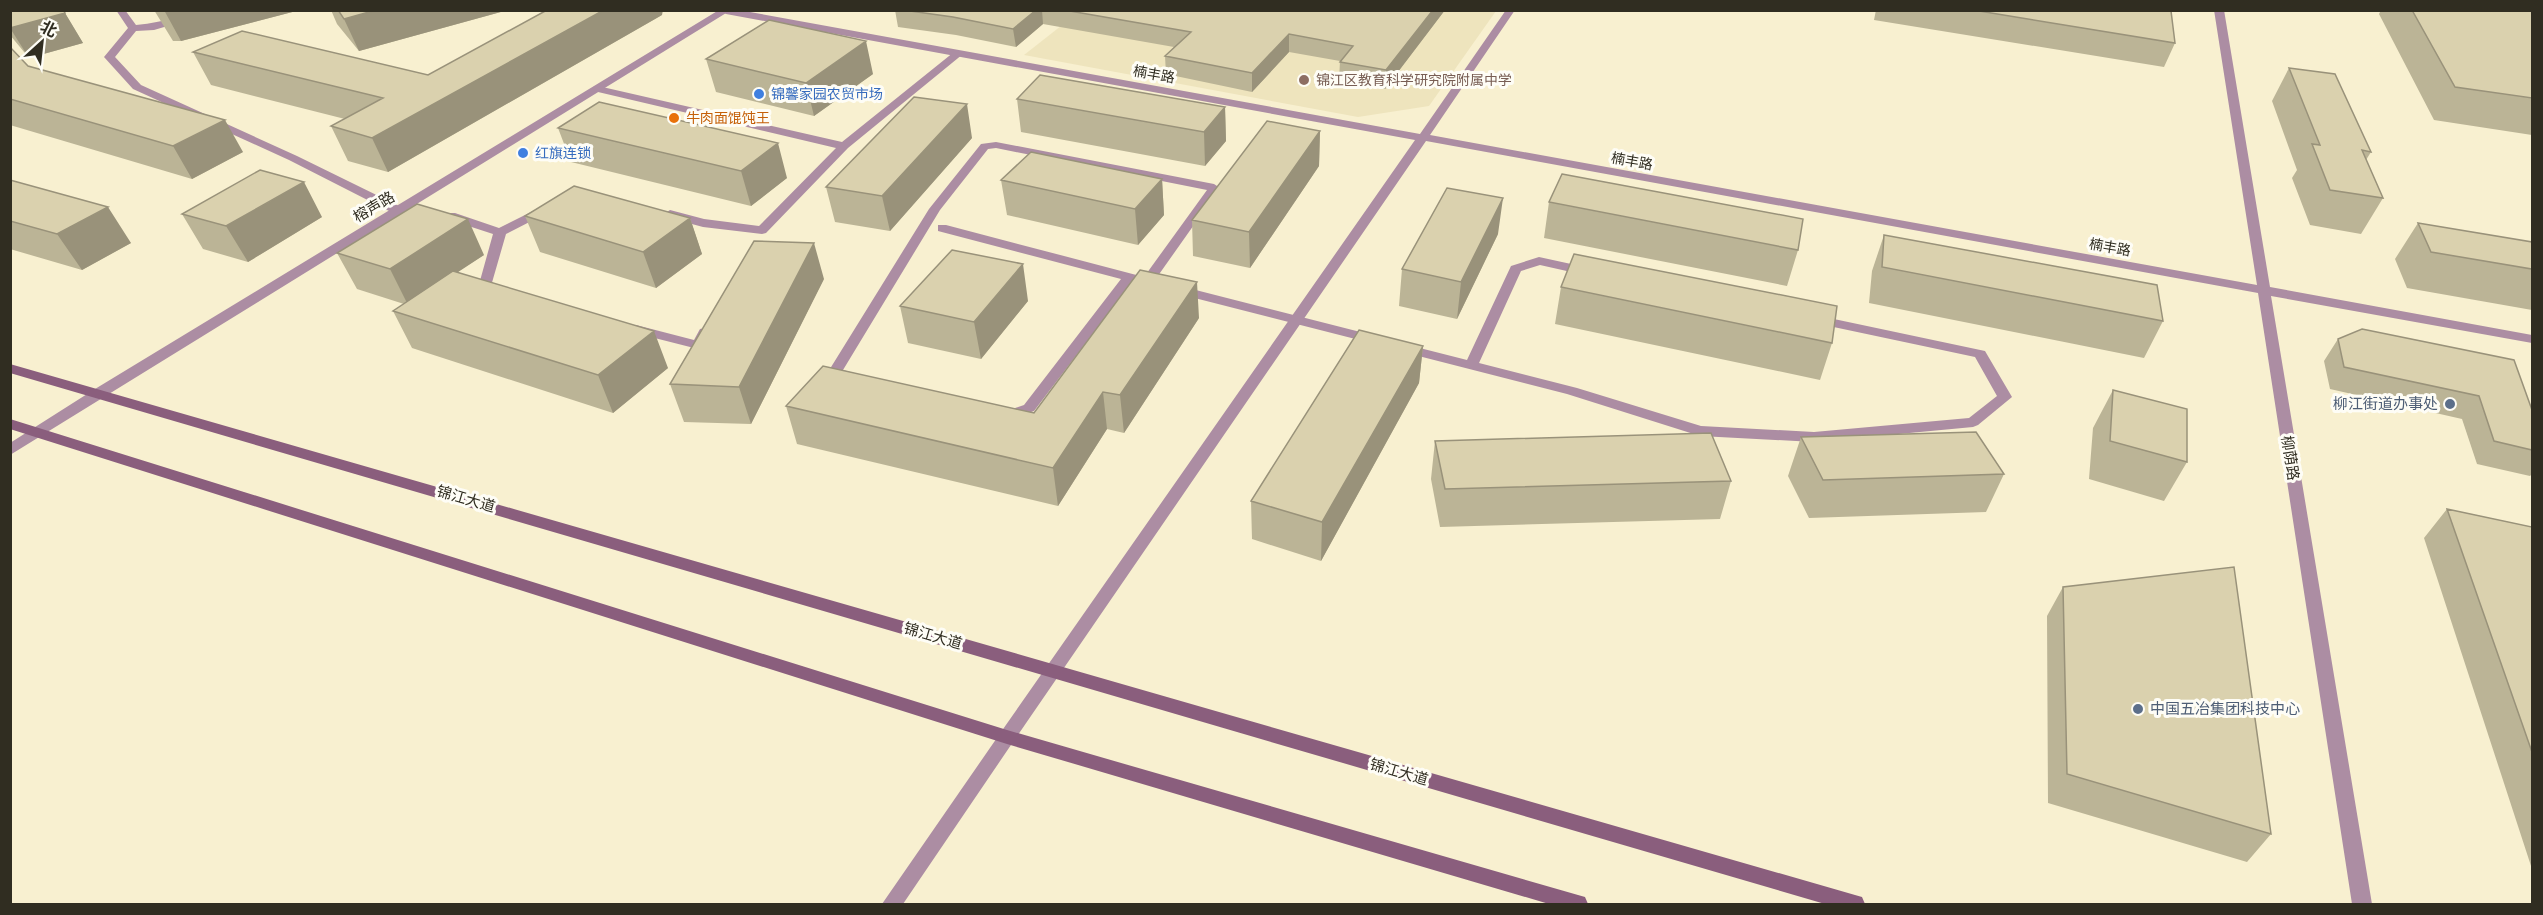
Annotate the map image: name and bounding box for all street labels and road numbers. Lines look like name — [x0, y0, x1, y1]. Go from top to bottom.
street label: 楠丰路 — [1132, 61, 1176, 87]
street label: 楠丰路 — [1610, 148, 1654, 174]
street label: 榕声路 — [349, 186, 398, 226]
street label: 楠丰路 — [2088, 234, 2132, 260]
street label: 柳荫路 — [2278, 434, 2304, 482]
street label: 锦江大道 — [435, 480, 498, 516]
street label: 锦江大道 — [902, 617, 965, 653]
street label: 锦江大道 — [1368, 753, 1431, 789]

